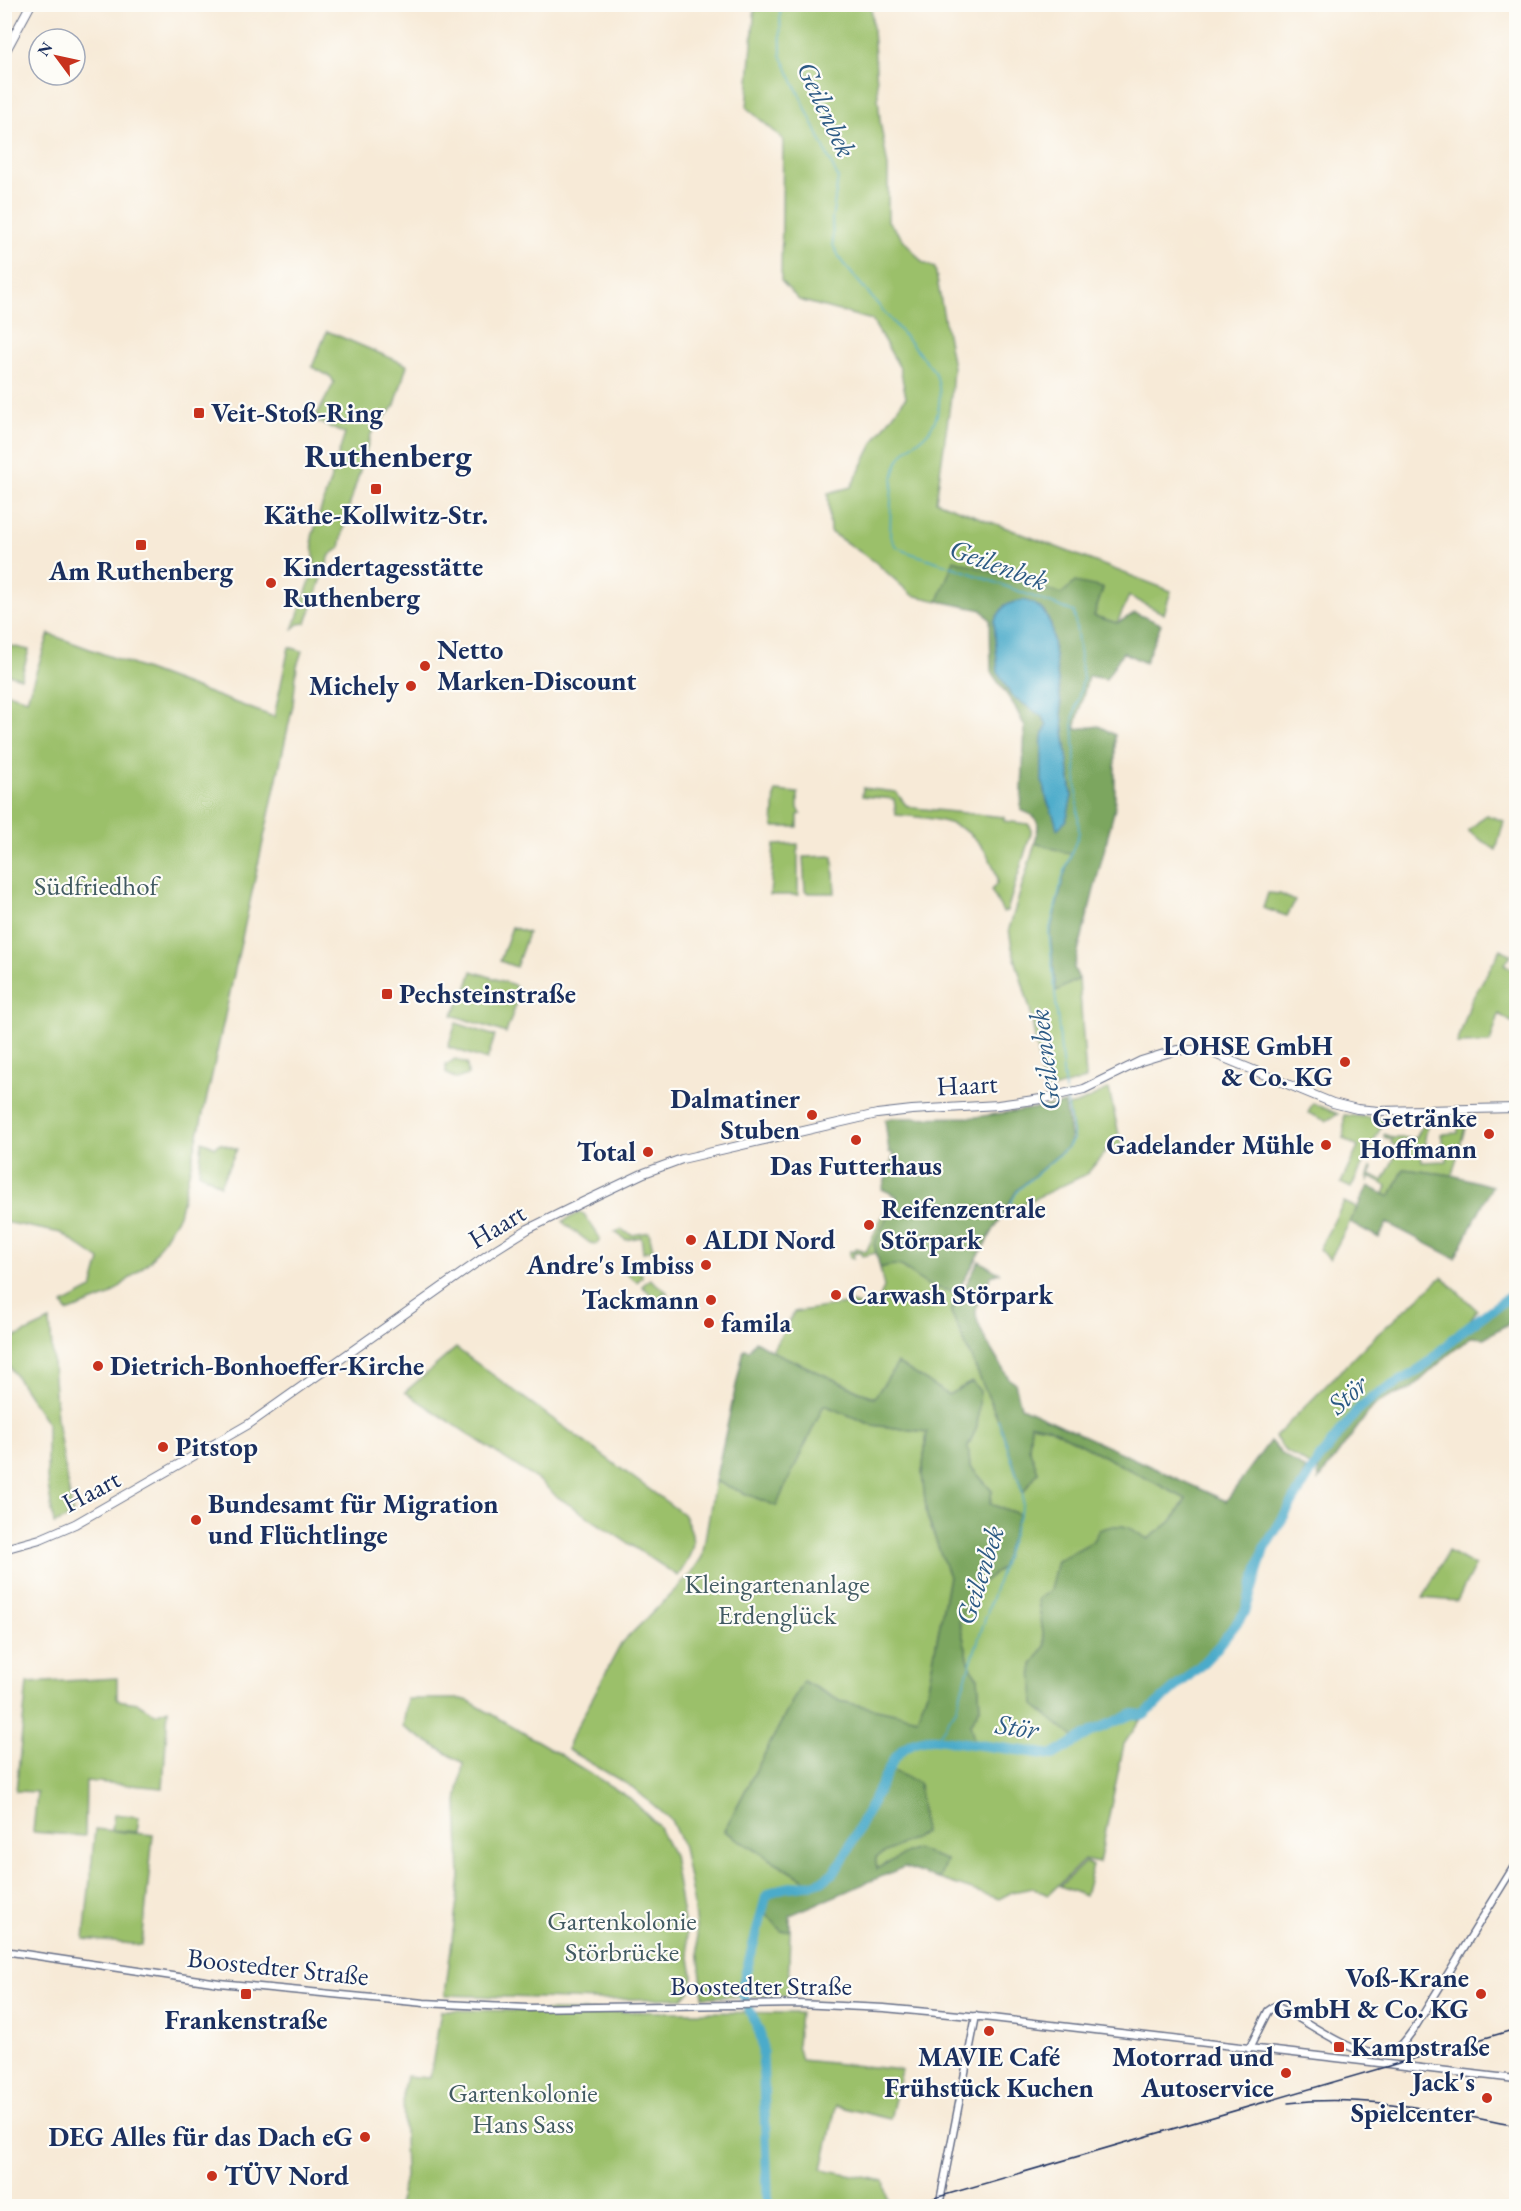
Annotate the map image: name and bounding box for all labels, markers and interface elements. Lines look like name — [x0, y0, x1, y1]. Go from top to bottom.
north arrow — [27, 27, 87, 87]
text: N — [33, 38, 57, 60]
water label: Geilenbek — [789, 55, 865, 163]
place label: Veit-Stoß-Ring — [211, 395, 384, 430]
marker: Veit-Stoß-Ring — [192, 406, 206, 420]
district label: Ruthenberg — [304, 434, 472, 477]
marker: Käthe-Kollwitz-Str. — [369, 482, 383, 496]
place label: Käthe-Kollwitz-Str. — [264, 497, 488, 532]
water label: Geilenbek — [945, 530, 1053, 598]
marker: Am Ruthenberg — [134, 538, 148, 552]
place label: Kindertagesstätte Ruthenberg — [283, 549, 483, 615]
place label: Am Ruthenberg — [48, 553, 234, 588]
marker: Kindertagesstätte Ruthenberg — [264, 576, 278, 590]
place label: Netto Marken-Discount — [437, 632, 636, 698]
marker: Netto Marken-Discount — [418, 659, 432, 673]
place label: Michely — [309, 668, 400, 703]
marker: Michely — [404, 679, 418, 693]
park label: Südfriedhof — [34, 868, 162, 903]
place label: Pechsteinstraße — [399, 976, 576, 1011]
marker: Pechsteinstraße — [380, 987, 394, 1001]
water label: Geilenbek — [1020, 1007, 1068, 1113]
place label: LOHSE GmbH & Co. KG — [1163, 1028, 1333, 1094]
marker: LOHSE GmbH & Co. KG — [1338, 1055, 1352, 1069]
street label: Haart — [936, 1065, 999, 1104]
place label: Dalmatiner Stuben — [670, 1081, 801, 1147]
place label: Getränke Hoffmann — [1360, 1100, 1477, 1166]
marker: Dalmatiner Stuben — [805, 1108, 819, 1122]
place label: Gadelander Mühle — [1106, 1127, 1314, 1162]
marker: Getränke Hoffmann — [1482, 1127, 1496, 1141]
marker: Das Futterhaus — [849, 1133, 863, 1147]
place label: Total — [577, 1134, 636, 1169]
marker: Gadelander Mühle — [1319, 1138, 1333, 1152]
marker: Total — [641, 1145, 655, 1159]
place label: Das Futterhaus — [770, 1148, 942, 1183]
place label: Reifenzentrale Störpark — [881, 1191, 1046, 1257]
street label: Haart — [462, 1195, 532, 1256]
marker: Reifenzentrale Störpark — [862, 1218, 876, 1232]
place label: ALDI Nord — [702, 1222, 835, 1257]
marker: ALDI Nord — [684, 1233, 698, 1247]
place label: Andre's Imbiss — [525, 1247, 694, 1282]
marker: Andre's Imbiss — [699, 1258, 713, 1272]
place label: Carwash Störpark — [848, 1277, 1055, 1312]
place label: Tackmann — [581, 1282, 699, 1317]
marker: Carwash Störpark — [829, 1288, 843, 1302]
marker: Tackmann — [704, 1293, 718, 1307]
place label: famila — [721, 1305, 792, 1340]
marker: famila — [702, 1316, 716, 1330]
place label: Dietrich-Bonhoeffer-Kirche — [110, 1348, 424, 1383]
marker: Dietrich-Bonhoeffer-Kirche — [91, 1359, 105, 1373]
water label: Stör — [1318, 1365, 1376, 1422]
place label: Pitstop — [175, 1429, 258, 1464]
marker: Pitstop — [156, 1440, 170, 1454]
street label: Haart — [56, 1461, 126, 1520]
place label: Bundesamt für Migration und Flüchtlinge — [208, 1486, 499, 1552]
marker: Bundesamt für Migration und Flüchtlinge — [189, 1513, 203, 1527]
water label: Geilenbek — [946, 1521, 1012, 1629]
park label: Kleingartenanlage Erdenglück — [684, 1566, 870, 1632]
water label: Stör — [992, 1705, 1042, 1747]
park label: Gartenkolonie Störbrücke — [547, 1903, 697, 1969]
street label: Boostedter Straße — [186, 1940, 370, 1993]
place label: Voß-Krane GmbH & Co. KG — [1274, 1960, 1469, 2026]
street label: Boostedter Straße — [670, 1968, 852, 2003]
marker: Frankenstraße — [239, 1987, 253, 2001]
marker: Voß-Krane GmbH & Co. KG — [1474, 1987, 1488, 2001]
place label: Frankenstraße — [164, 2002, 328, 2037]
marker: MAVIE Café Frühstück Kuchen — [982, 2024, 996, 2038]
place label: Kampstraße — [1351, 2029, 1490, 2064]
place label: MAVIE Café Frühstück Kuchen — [884, 2039, 1094, 2105]
place label: Motorrad und Autoservice — [1112, 2039, 1274, 2105]
marker: Kampstraße — [1332, 2040, 1346, 2054]
place label: Jack's Spielcenter — [1351, 2064, 1476, 2130]
marker: Motorrad und Autoservice — [1279, 2066, 1293, 2080]
park label: Gartenkolonie Hans Sass — [448, 2075, 598, 2141]
marker: Jack's Spielcenter — [1480, 2091, 1494, 2105]
place label: DEG Alles für das Dach eG — [49, 2119, 353, 2154]
marker: DEG Alles für das Dach eG — [358, 2130, 372, 2144]
place label: TÜV Nord — [224, 2158, 349, 2193]
marker: TÜV Nord — [205, 2169, 219, 2183]

